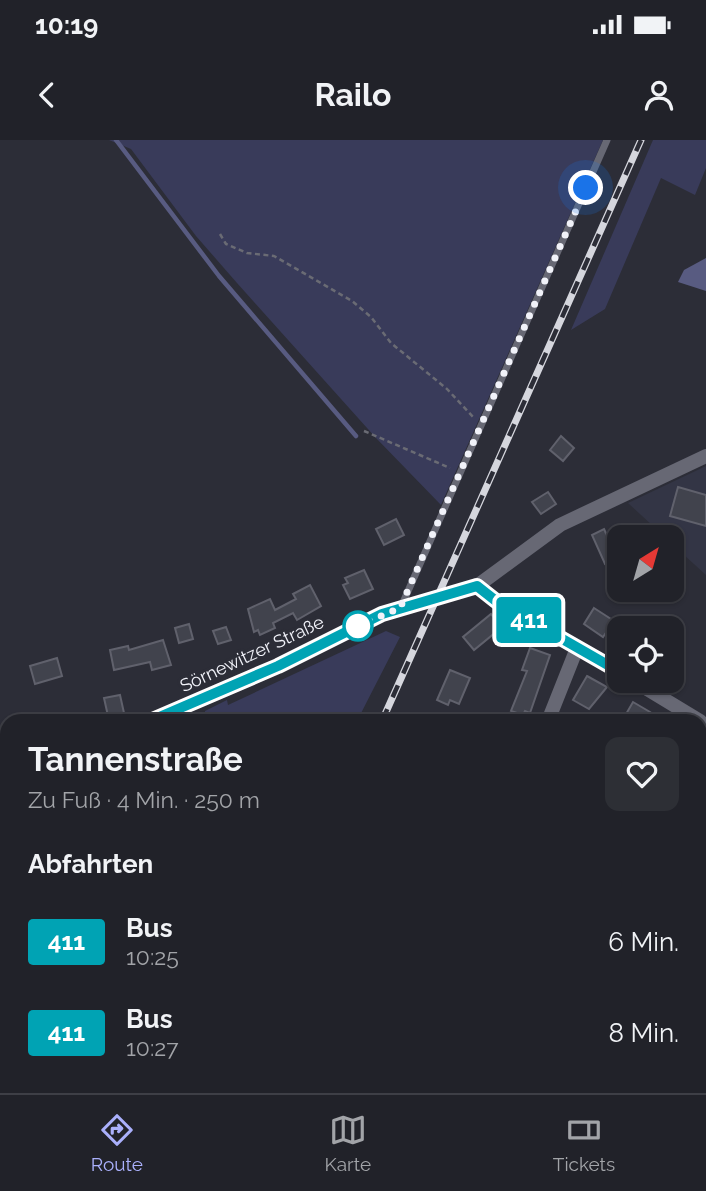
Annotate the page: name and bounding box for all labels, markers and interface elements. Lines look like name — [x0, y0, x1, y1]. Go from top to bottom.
text: 10:19 — [35, 10, 98, 40]
icon: back — [28, 76, 66, 114]
text: Railo — [314, 76, 392, 113]
icon: person — [640, 76, 678, 114]
your location — [568, 170, 603, 205]
north arrow — [607, 525, 684, 602]
map controls — [607, 525, 684, 693]
line badge: 411 — [489, 597, 569, 643]
text: 411 — [510, 605, 548, 634]
street label: Sörnewitzer Straße — [176, 611, 328, 696]
unlabelled marker — [343, 611, 373, 641]
button: locate — [607, 616, 684, 693]
button: heart — [605, 737, 679, 811]
text: Tannenstraße — [28, 740, 243, 779]
text: Zu Fuß · 4 Min. · 250 m — [28, 786, 260, 813]
text: Abfahrten — [28, 849, 153, 879]
text: Bus — [126, 913, 173, 943]
text: 411 — [48, 927, 85, 956]
text: 6 Min. — [608, 927, 679, 957]
text: 10:25 — [126, 943, 179, 970]
text: Bus — [126, 1004, 173, 1034]
text: 411 — [48, 1018, 85, 1047]
text: 8 Min. — [608, 1018, 679, 1048]
text: 10:27 — [126, 1034, 179, 1061]
tab: Route — [91, 1111, 143, 1175]
tab: Karte — [325, 1111, 371, 1175]
tab: Tickets — [553, 1111, 615, 1175]

